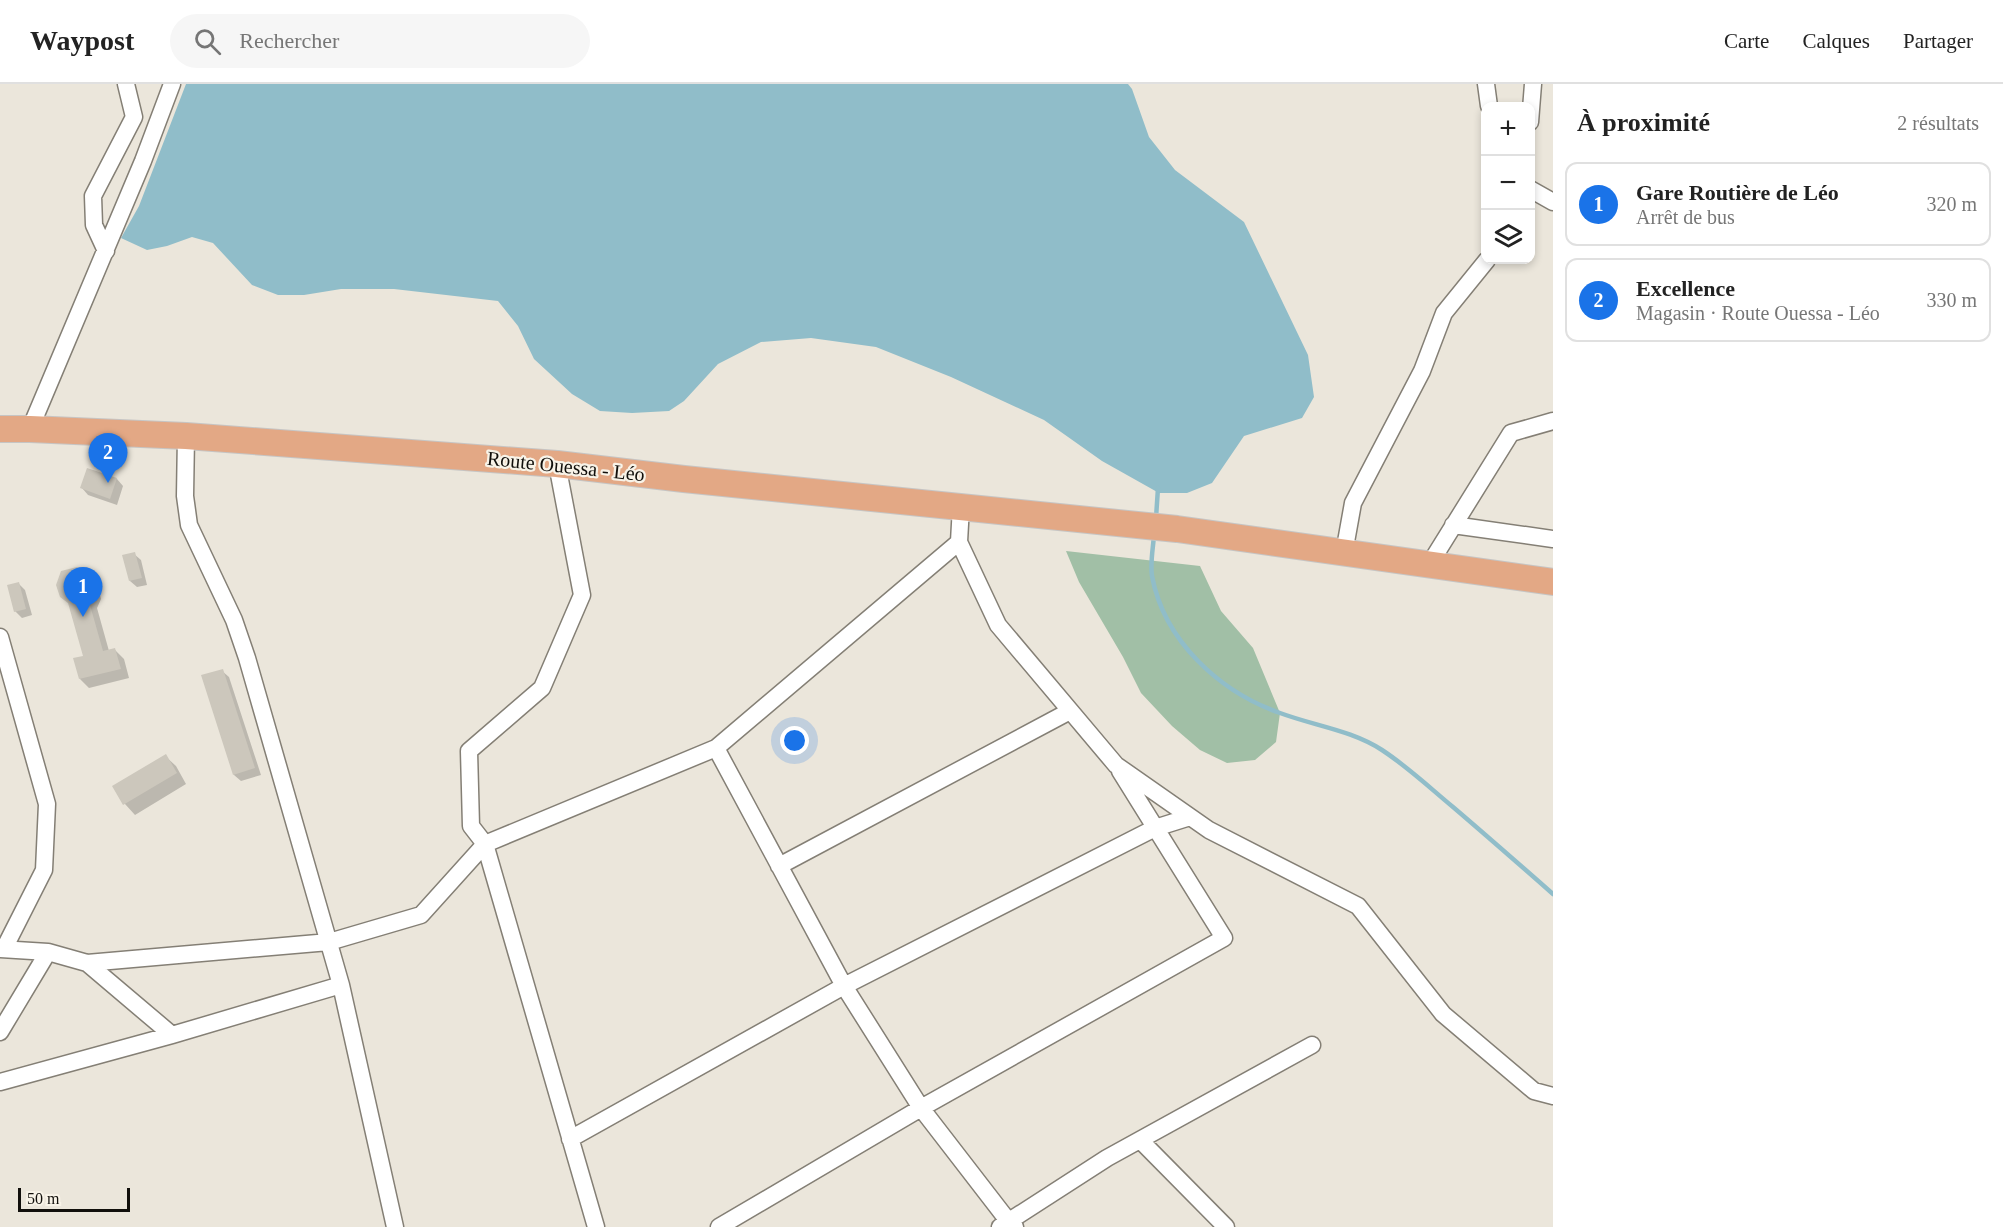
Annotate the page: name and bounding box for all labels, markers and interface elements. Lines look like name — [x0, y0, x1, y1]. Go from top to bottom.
search box — [170, 14, 590, 68]
text: Waypost — [30, 25, 134, 56]
icon: search — [191, 25, 224, 58]
text: Rechercher — [239, 28, 339, 53]
text: Carte — [1724, 29, 1769, 53]
text: Calques — [1802, 29, 1870, 53]
text: Partager — [1903, 29, 1973, 53]
map controls — [1481, 102, 1535, 264]
button: + — [1481, 102, 1535, 156]
text: À proximité — [1577, 108, 1710, 137]
text: 2 résultats — [1897, 112, 1979, 134]
button: − — [1481, 156, 1535, 210]
text: Gare Routière de Léo — [1636, 180, 1839, 205]
text: 1 — [1594, 193, 1604, 215]
text: 320 m — [1926, 193, 1977, 215]
text: Arrêt de bus — [1636, 206, 1735, 228]
button: layers — [1481, 210, 1535, 264]
text: Excellence — [1636, 276, 1735, 301]
text: 2 — [1594, 289, 1604, 311]
text: 330 m — [1926, 289, 1977, 311]
text: Magasin · Route Ouessa - Léo — [1636, 302, 1880, 324]
pin: 2 — [88, 434, 128, 483]
street label: Route Ouessa - Léo — [486, 447, 646, 485]
pin: 1 — [64, 568, 103, 617]
your location — [780, 726, 809, 755]
scale bar — [18, 1185, 130, 1212]
text: 50 m — [27, 1190, 59, 1207]

